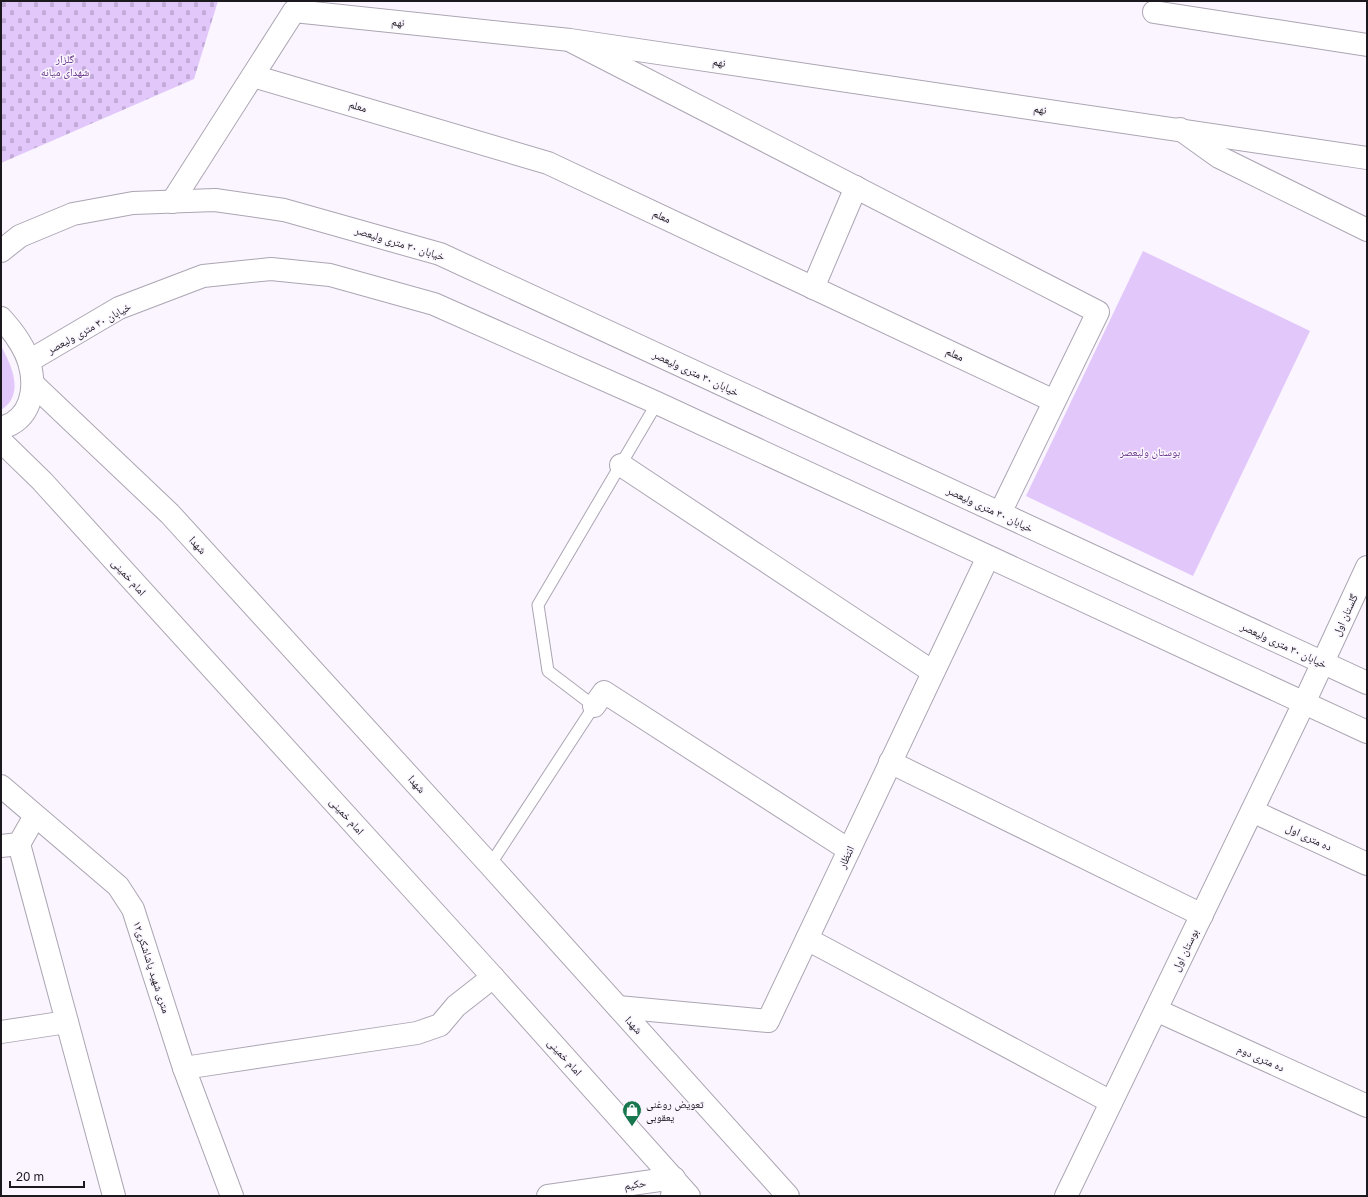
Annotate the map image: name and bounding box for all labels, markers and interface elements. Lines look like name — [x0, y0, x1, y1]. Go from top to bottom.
street label: نهم — [391, 14, 405, 31]
park label: گلزار شهدای میانه — [41, 52, 89, 79]
street label: نهم — [711, 54, 726, 71]
street label: معلم — [347, 97, 369, 116]
street label: نهم — [1032, 101, 1047, 118]
street label: معلم — [650, 206, 673, 227]
street label: خیابان ۳۰ متری ولیعصر — [352, 222, 447, 263]
street label: خیابان ۳۰ متری ولیعصر — [44, 299, 133, 357]
street label: معلم — [943, 344, 966, 365]
street label: خیابان ۳۰ متری ولیعصر — [650, 347, 741, 399]
park label: بوستان ولیعصر — [1119, 445, 1180, 459]
street label: خیابان ۳۰ متری ولیعصر — [944, 483, 1035, 535]
street label: شهدا — [187, 533, 210, 556]
street label: امام خمینی — [109, 556, 149, 598]
street label: گلستان اول — [1329, 591, 1361, 638]
street label: خیابان ۳۰ متری ولیعصر — [1238, 619, 1329, 671]
street label: شهدا — [406, 772, 429, 795]
street label: امام خمینی — [327, 795, 367, 837]
street label: ده متری اول — [1284, 820, 1335, 854]
street label: انتظار — [834, 843, 856, 871]
street label: ۱۲متری شهید پاشاشکری — [130, 919, 174, 1015]
street label: بوستان اول — [1169, 926, 1201, 974]
street label: شهدا — [623, 1013, 646, 1036]
street label: امام خمینی — [545, 1036, 585, 1078]
street label: ده متری دوم — [1235, 1041, 1287, 1075]
place label: تعویض روغنی یعقوبی — [646, 1097, 705, 1124]
shop icon: تعویض روغنی یعقوبی — [621, 1099, 643, 1127]
scale bar — [10, 1163, 84, 1189]
text: 20 m — [16, 1169, 44, 1184]
street label: حکیم — [623, 1176, 647, 1193]

